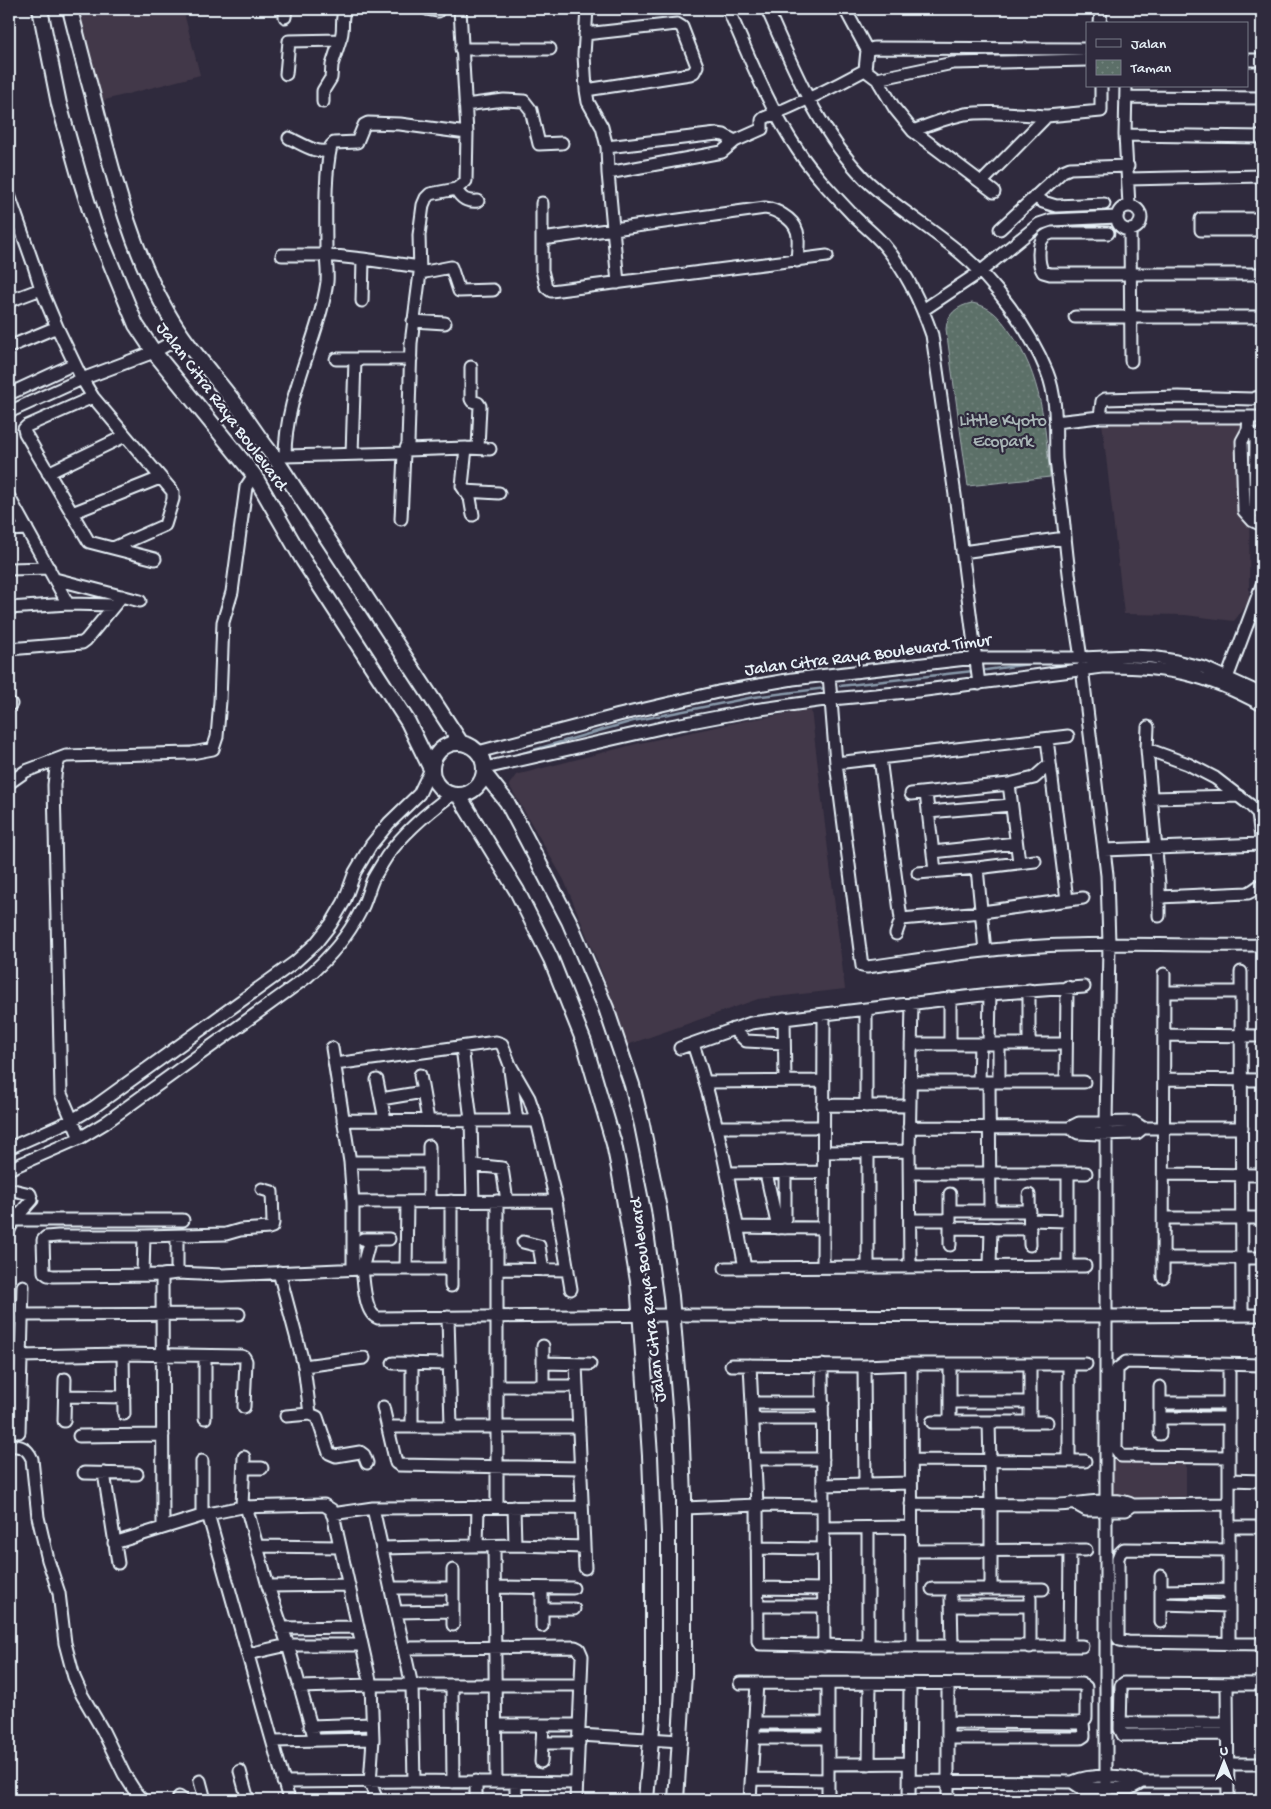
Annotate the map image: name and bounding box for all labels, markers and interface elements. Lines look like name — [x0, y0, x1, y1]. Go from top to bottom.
legend — [1086, 22, 1248, 88]
text: Jalan — [1131, 36, 1166, 54]
text: Taman — [1130, 60, 1171, 78]
street label: Jalan Citra Raya Boulevard — [151, 319, 292, 497]
park label: Little Kyoto Ecopark — [959, 411, 1047, 453]
street label: Jalan Citra Raya Boulevard Timur — [744, 630, 994, 682]
street label: Jalan Citra Raya Boulevard — [626, 1195, 672, 1403]
north arrow — [1198, 1736, 1248, 1786]
text: U — [1220, 1743, 1228, 1760]

